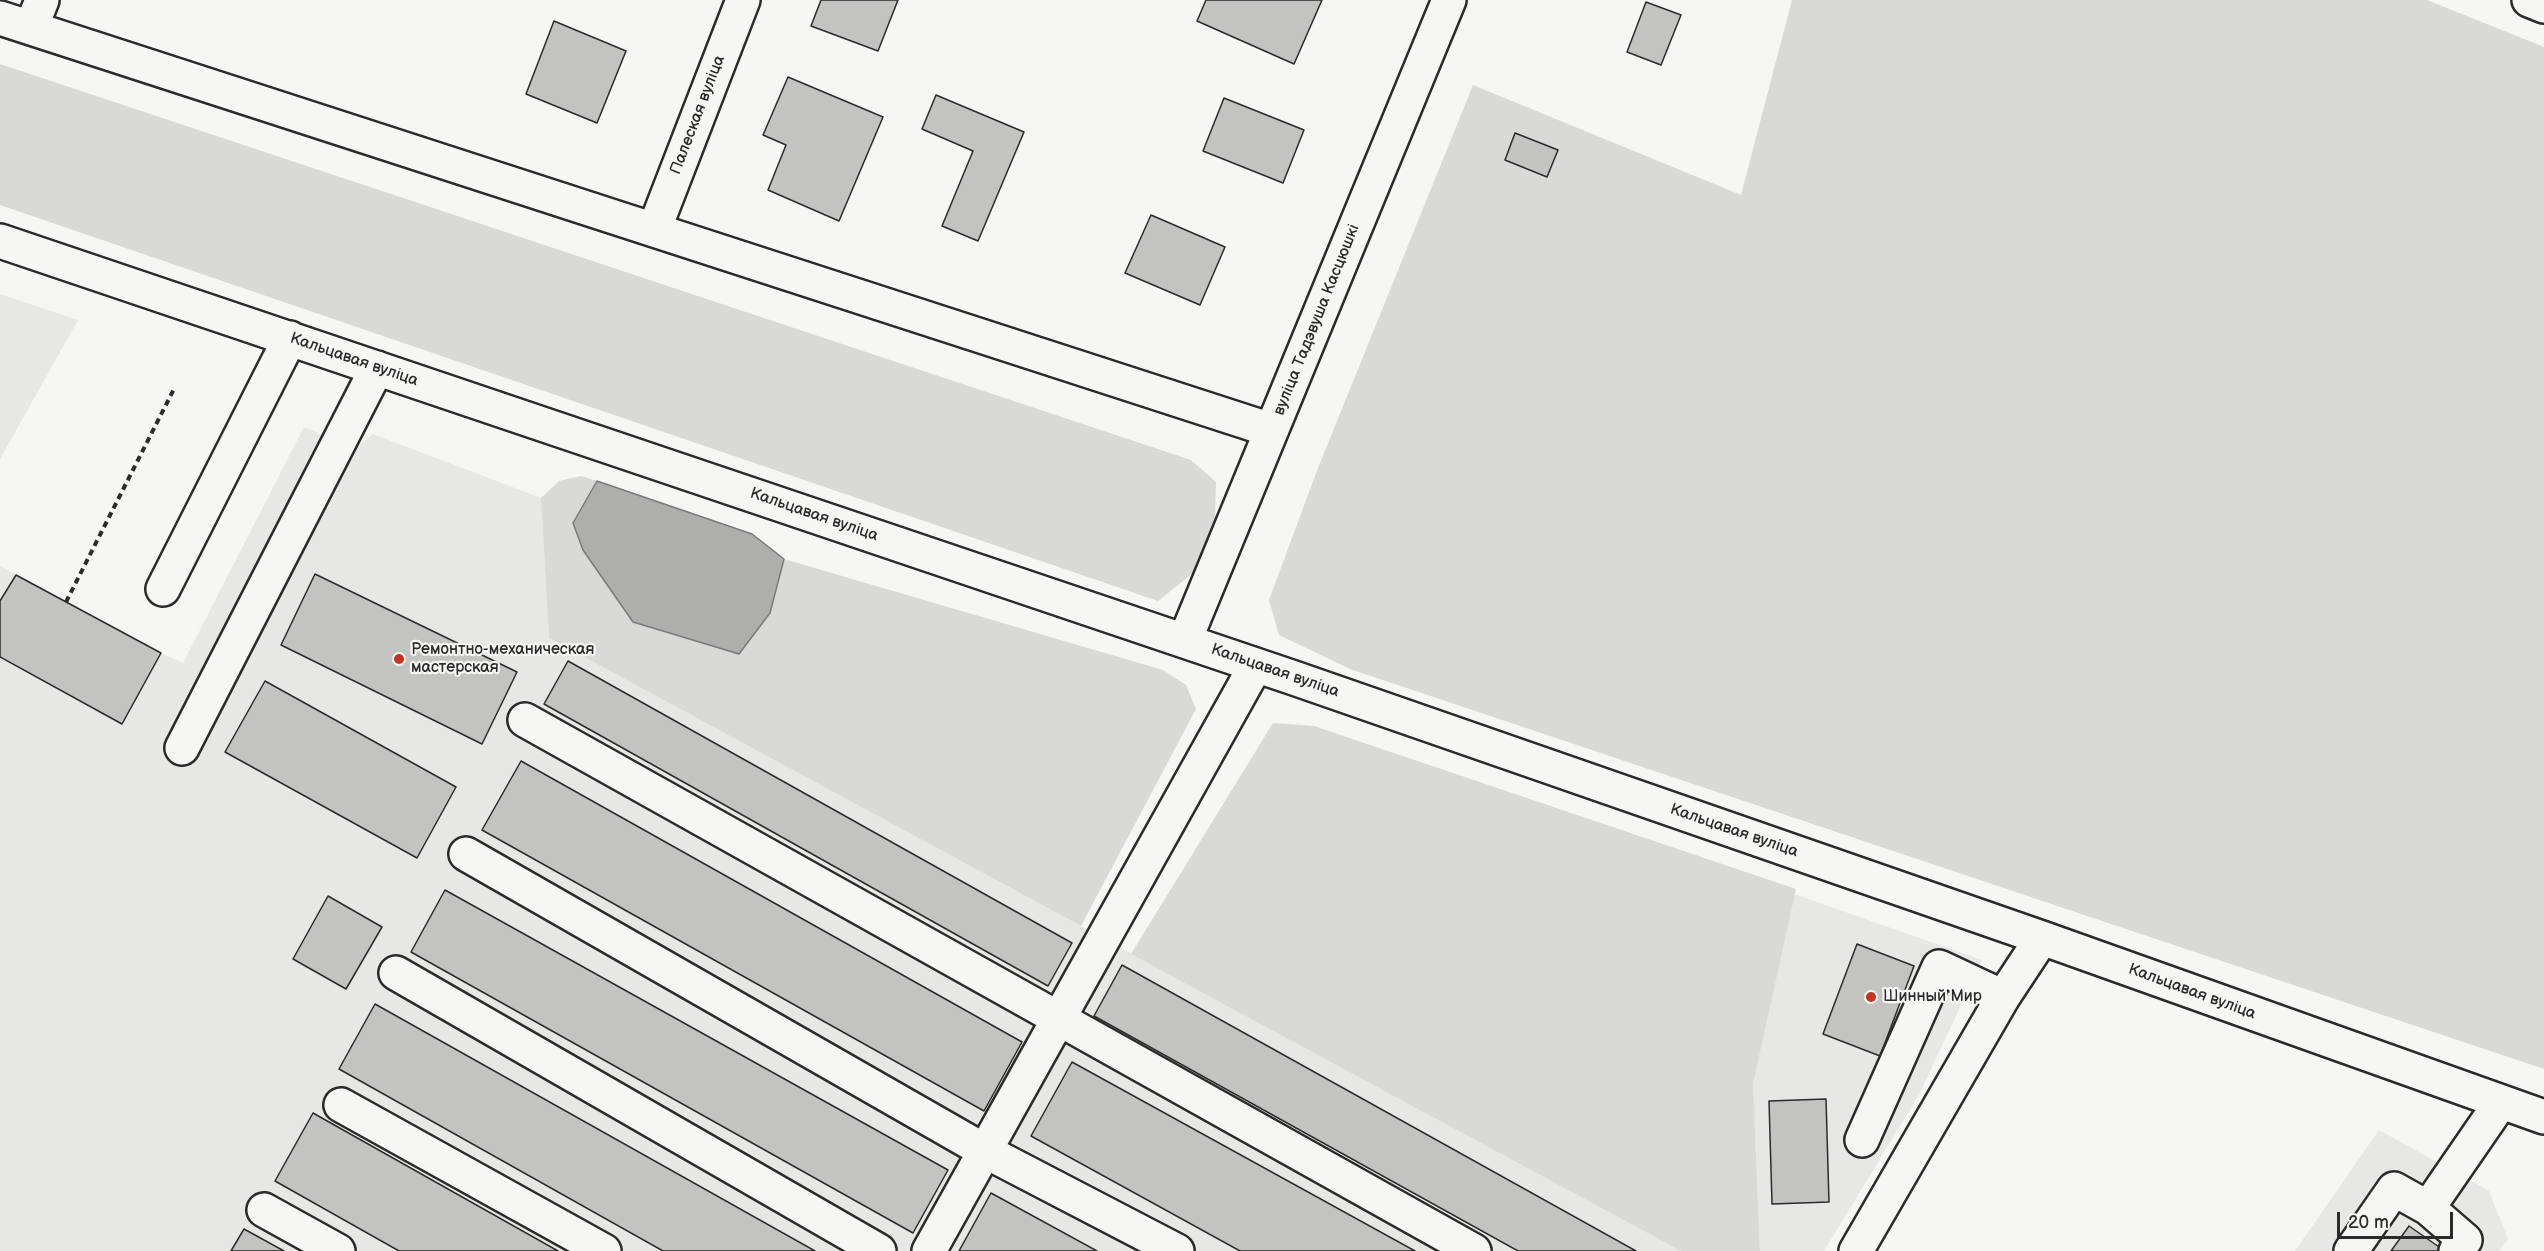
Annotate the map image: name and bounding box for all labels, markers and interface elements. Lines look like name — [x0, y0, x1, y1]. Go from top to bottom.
street label: Палеская вуліца — [666, 53, 730, 177]
street label: вуліца Тадэвуша Касцюшкі — [1270, 222, 1364, 418]
street label: Кальцавая вуліца — [287, 329, 421, 391]
street label: Кальцавая вуліца — [747, 484, 881, 546]
place label: Ремонтно-механическая мастерская — [411, 640, 594, 678]
street label: Кальцавая вуліца — [1208, 640, 1342, 702]
marker: Ремонтно-механическая мастерская — [392, 652, 406, 666]
street label: Кальцавая вуліца — [1667, 800, 1801, 862]
street label: Кальцавая вуліца — [2126, 960, 2258, 1024]
place label: Шинный Мир — [1883, 987, 1982, 1007]
marker: Шинный Мир — [1864, 990, 1878, 1004]
scale bar — [2340, 1200, 2456, 1238]
text: 20 m — [2348, 1212, 2389, 1233]

